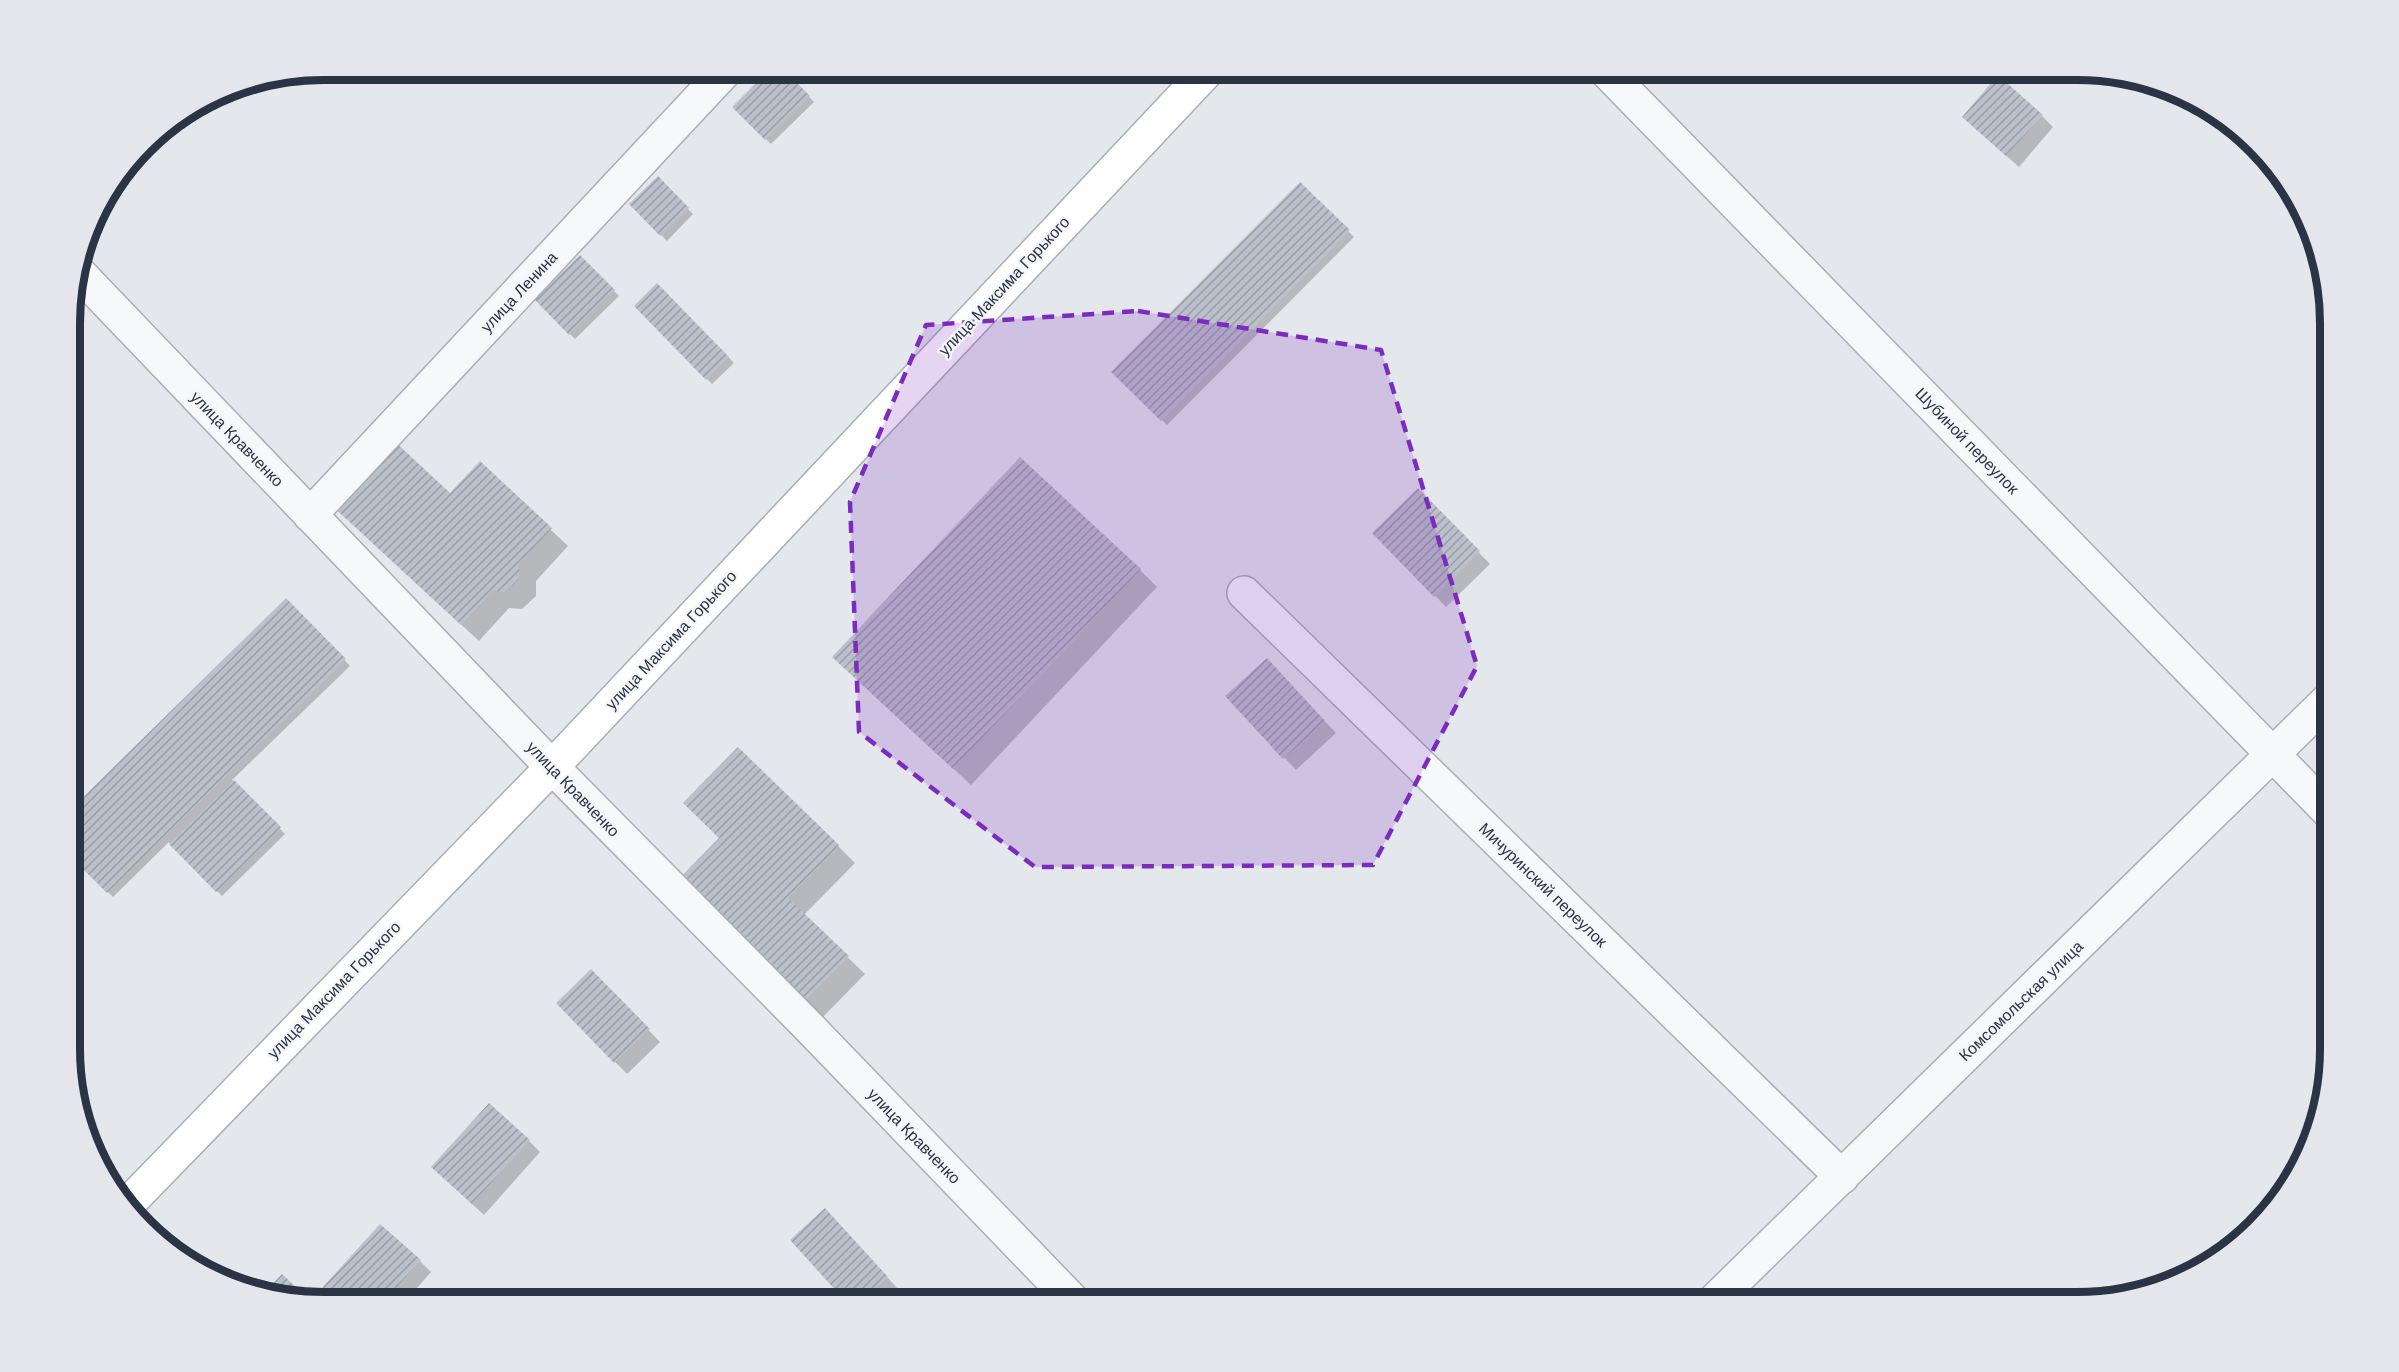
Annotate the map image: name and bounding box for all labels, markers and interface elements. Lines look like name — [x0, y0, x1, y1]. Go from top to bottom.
street label: улица Максима Горького — [935, 213, 1073, 359]
street label: улица Ленина — [478, 248, 561, 336]
street label: Шубиной переулок — [1912, 385, 2023, 498]
street label: улица Кравченко — [187, 388, 287, 490]
street label: улица Максима Горького — [602, 567, 740, 713]
street label: улица Кравченко — [523, 738, 623, 840]
street label: Мичуринский переулок — [1476, 820, 1611, 951]
street label: улица Максима Горького — [264, 918, 404, 1062]
street label: Комсомольская улица — [1956, 938, 2086, 1064]
street label: улица Кравченко — [864, 1085, 964, 1187]

